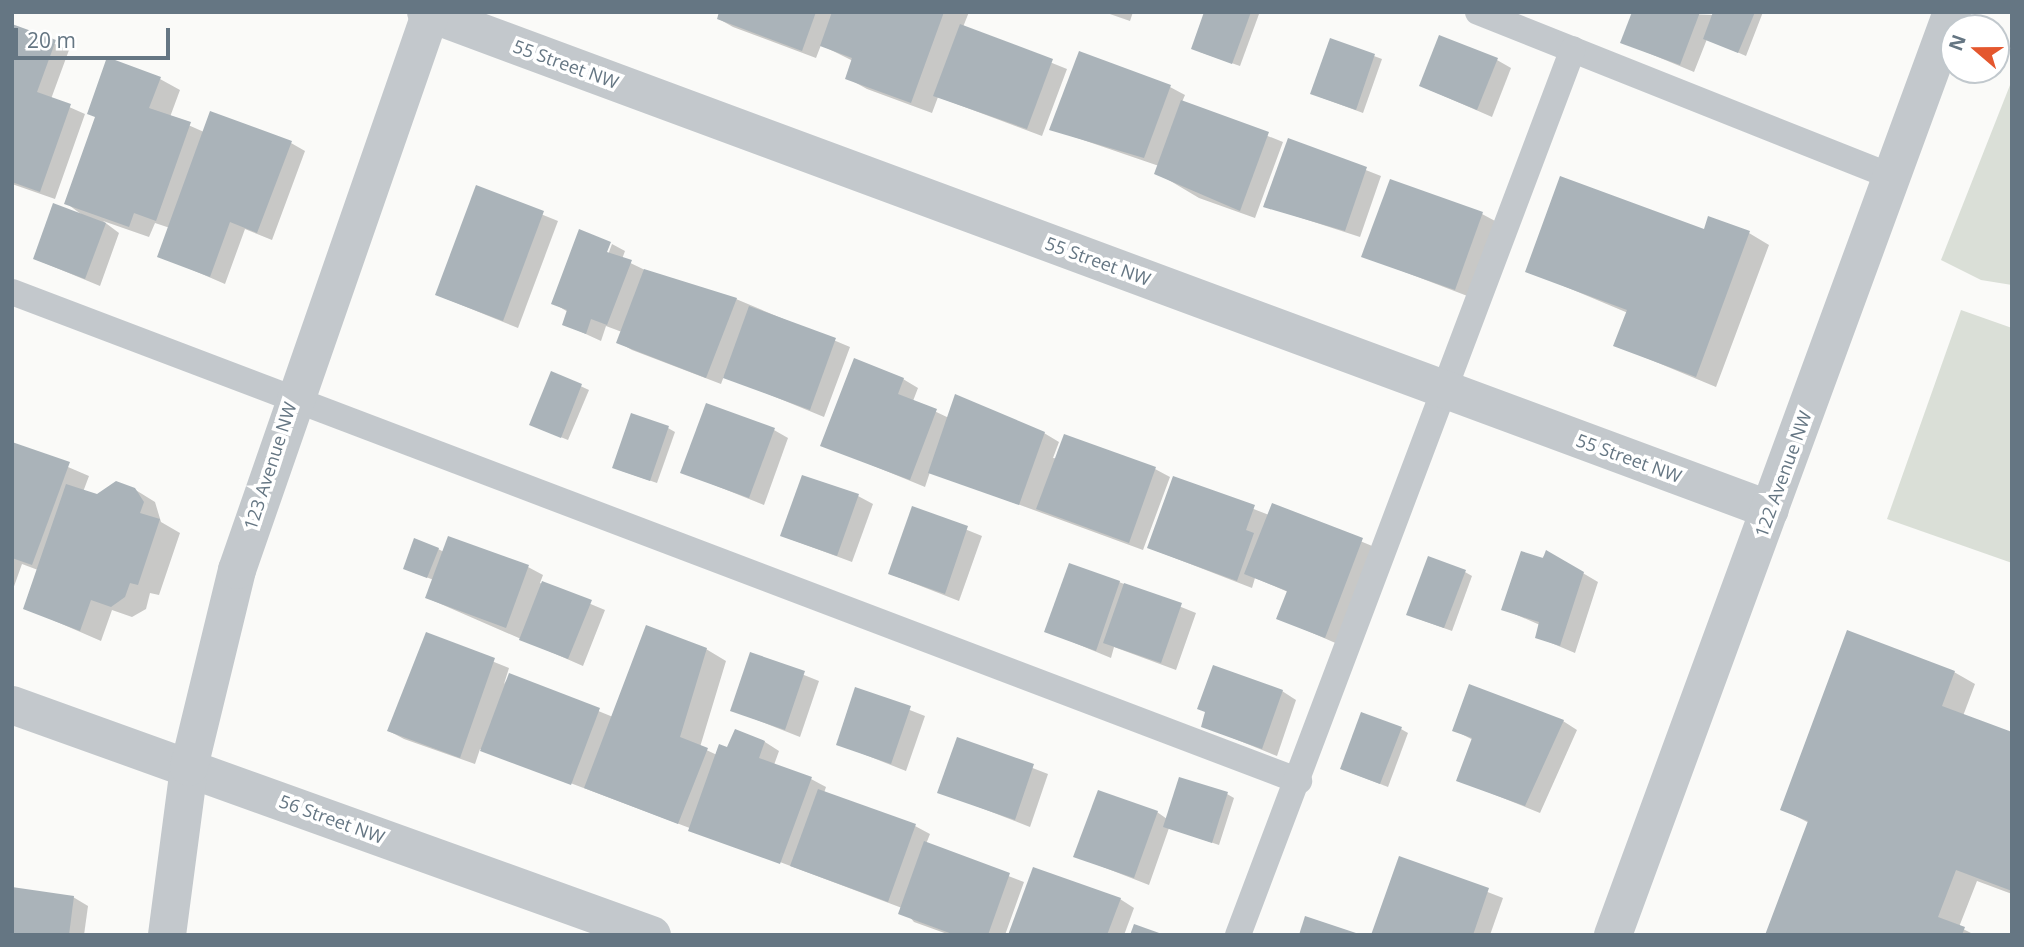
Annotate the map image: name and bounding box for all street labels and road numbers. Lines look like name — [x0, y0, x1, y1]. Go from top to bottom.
street label: 55 Street NW — [510, 35, 622, 93]
street label: 55 Street NW — [1042, 232, 1154, 290]
street label: 123 Avenue NW — [239, 399, 301, 533]
street label: 122 Avenue NW — [1750, 408, 1816, 540]
street label: 55 Street NW — [1573, 429, 1685, 487]
street label: 56 Street NW — [276, 790, 388, 848]

